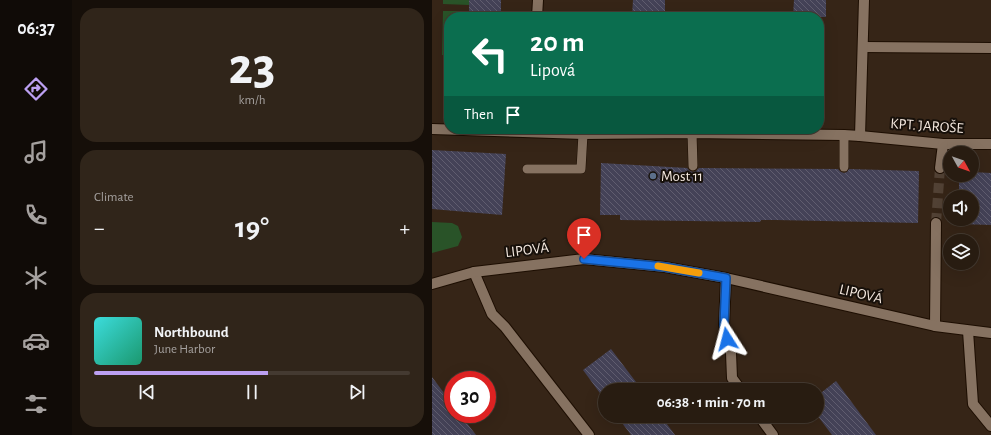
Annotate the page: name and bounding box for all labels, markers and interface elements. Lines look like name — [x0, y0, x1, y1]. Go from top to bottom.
text: 06:37 — [17, 20, 55, 38]
icon: left — [464, 28, 516, 80]
text: 20 m — [530, 29, 585, 57]
text: 23 — [229, 41, 275, 93]
text: Lipová — [530, 62, 575, 80]
icon: directions — [22, 75, 50, 103]
text: km/h — [239, 94, 265, 107]
icon: arrive — [502, 104, 524, 126]
text: Then — [464, 107, 494, 122]
street label: KPT. JAROŠE — [890, 115, 964, 136]
icon: music — [22, 138, 50, 166]
north arrow — [943, 146, 979, 182]
map controls — [943, 146, 979, 270]
place label: Most 11 — [661, 169, 703, 184]
marker: Most 11 — [648, 171, 658, 181]
button: sound — [943, 190, 979, 226]
text: Climate — [94, 191, 133, 204]
icon: phone — [22, 201, 50, 229]
text: 19° — [235, 213, 269, 243]
text: − — [94, 217, 105, 239]
text: + — [399, 217, 410, 239]
pin — [567, 218, 601, 259]
icon: arrive — [573, 224, 595, 246]
button: layers — [943, 234, 979, 270]
street label: LIPOVÁ — [504, 238, 550, 260]
icon: climate — [22, 264, 50, 292]
street label: LIPOVÁ — [838, 280, 885, 306]
position arrow — [706, 318, 748, 360]
text: Northbound — [154, 325, 229, 340]
icon: car — [22, 327, 50, 355]
text: June Harbor — [154, 343, 215, 356]
speed limit sign: 30 — [444, 371, 496, 423]
icon: previous — [136, 381, 158, 403]
icon: pause — [241, 381, 263, 403]
icon: next — [346, 381, 368, 403]
icon: filters — [22, 390, 50, 418]
text: 06:38 · 1 min · 70 m — [657, 395, 765, 410]

